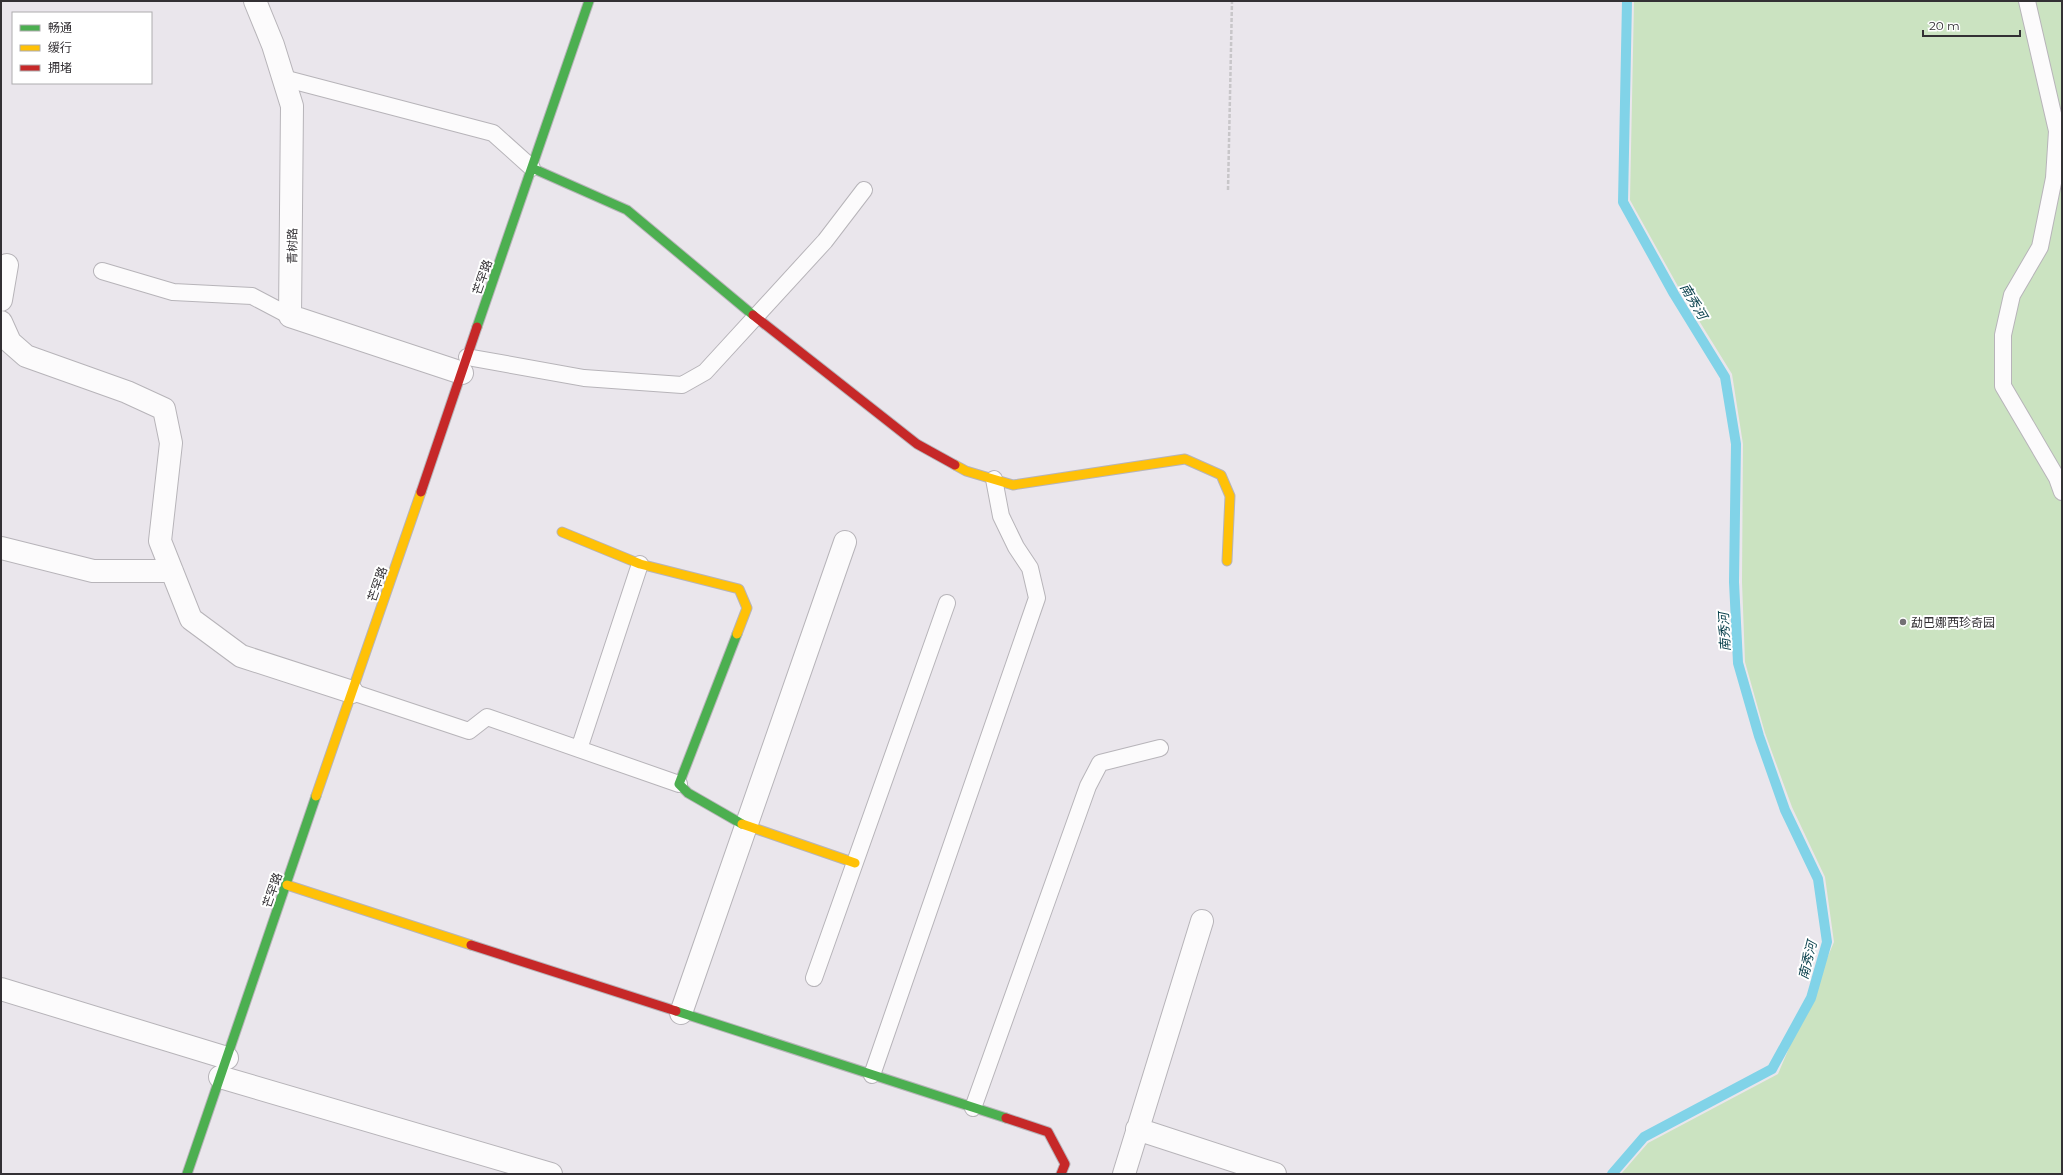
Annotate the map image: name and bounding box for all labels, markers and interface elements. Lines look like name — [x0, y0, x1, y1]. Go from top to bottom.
legend — [12, 12, 152, 84]
scale bar — [1923, 12, 2020, 38]
text: 20 m — [1929, 18, 1960, 33]
text: 畅通 — [48, 20, 72, 35]
text: 缓行 — [48, 40, 72, 55]
text: 拥堵 — [48, 60, 72, 75]
street label: 青树路 — [284, 228, 300, 264]
street label: 芒罕路 — [469, 258, 495, 296]
water label: 南秀河 — [1677, 280, 1712, 324]
street label: 芒罕路 — [364, 565, 390, 603]
water label: 南秀河 — [1715, 609, 1733, 652]
place label: 勐巴娜西珍奇园 — [1911, 615, 1995, 630]
marker: 勐巴娜西珍奇园 — [1898, 617, 1908, 627]
street label: 芒罕路 — [259, 871, 285, 909]
water label: 南秀河 — [1795, 936, 1820, 981]

